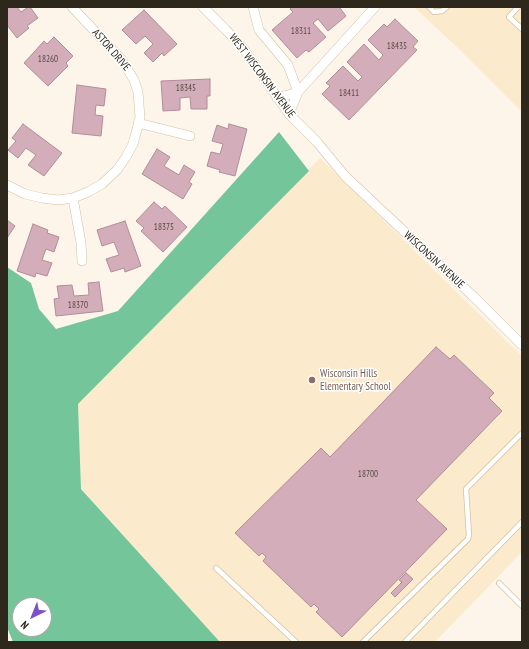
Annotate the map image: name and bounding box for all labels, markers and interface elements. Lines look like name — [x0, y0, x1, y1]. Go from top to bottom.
street label: ASTOR DRIVE — [89, 26, 133, 74]
house number: 18311 — [291, 26, 311, 36]
street label: WEST WISCONSIN AVENUE — [226, 31, 298, 121]
house number: 18435 — [387, 41, 407, 51]
house number: 18260 — [38, 54, 58, 64]
house number: 18345 — [176, 83, 196, 93]
house number: 18411 — [339, 88, 359, 98]
house number: 18375 — [154, 222, 174, 232]
street label: WISCONSIN AVENUE — [401, 229, 467, 291]
house number: 18370 — [68, 300, 88, 310]
place label: Wisconsin Hills Elementary School — [320, 367, 391, 393]
marker: Wisconsin Hills Elementary School — [307, 375, 317, 385]
house number: 18700 — [358, 469, 378, 479]
north arrow — [12, 597, 52, 637]
text: N — [18, 618, 31, 632]

